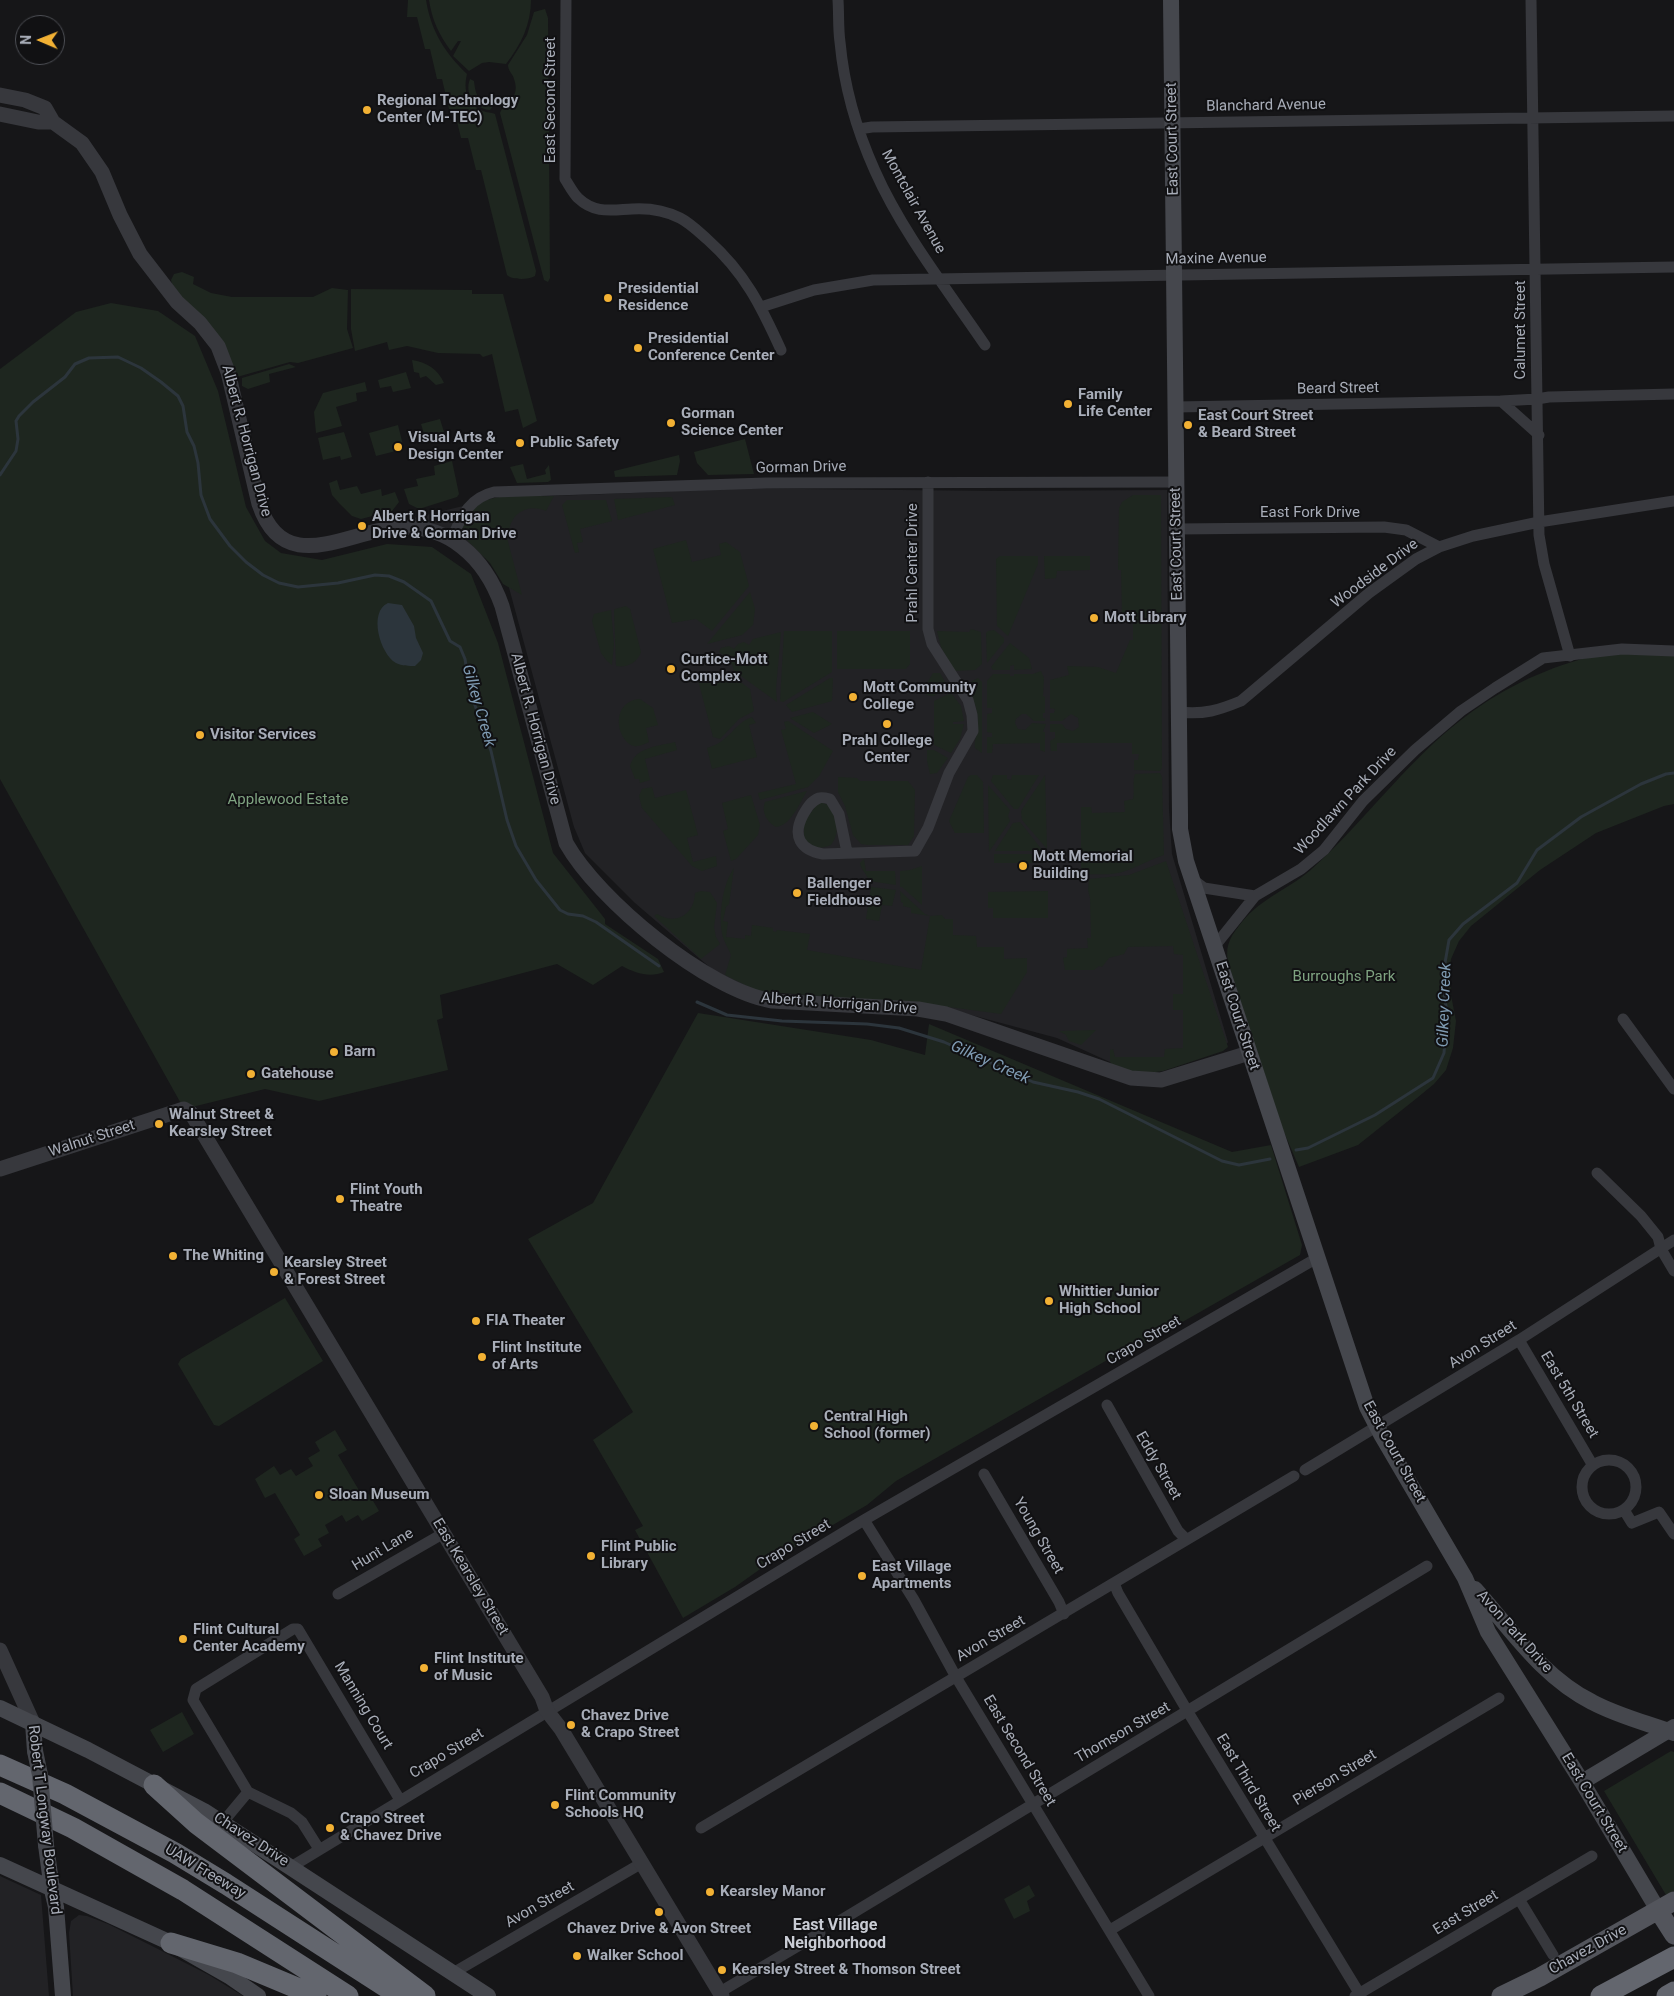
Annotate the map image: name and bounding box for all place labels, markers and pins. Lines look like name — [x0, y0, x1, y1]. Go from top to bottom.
place label: Regional Technology Center (M-TEC) — [377, 92, 518, 127]
marker: Regional Technology Center (M-TEC) — [361, 104, 373, 116]
place label: Presidential Residence — [618, 280, 699, 315]
marker: Presidential Residence — [602, 292, 614, 304]
place label: Presidential Conference Center — [648, 330, 774, 365]
marker: Presidential Conference Center — [632, 342, 644, 354]
place label: Family Life Center — [1078, 386, 1152, 421]
marker: Family Life Center — [1062, 398, 1074, 410]
place label: Gorman Science Center — [681, 405, 783, 440]
place label: East Court Street & Beard Street — [1198, 407, 1313, 442]
marker: Gorman Science Center — [665, 417, 677, 429]
marker: East Court Street & Beard Street — [1182, 419, 1194, 431]
place label: Visual Arts & Design Center — [408, 429, 503, 464]
place label: Public Safety — [530, 434, 619, 452]
marker: Public Safety — [514, 437, 526, 449]
marker: Visual Arts & Design Center — [392, 441, 404, 453]
place label: Albert R Horrigan Drive & Gorman Drive — [372, 508, 516, 543]
marker: Albert R Horrigan Drive & Gorman Drive — [356, 520, 368, 532]
place label: Mott Library — [1104, 609, 1186, 627]
marker: Mott Library — [1088, 612, 1100, 624]
place label: Curtice-Mott Complex — [681, 651, 768, 686]
marker: Curtice-Mott Complex — [665, 663, 677, 675]
place label: Mott Community College — [863, 679, 976, 714]
marker: Mott Community College — [847, 691, 859, 703]
marker: Prahl College Center — [881, 718, 893, 730]
place label: Visitor Services — [210, 726, 316, 744]
marker: Visitor Services — [194, 729, 206, 741]
place label: Prahl College Center — [842, 732, 932, 767]
place label: Mott Memorial Building — [1033, 848, 1133, 883]
marker: Mott Memorial Building — [1017, 860, 1029, 872]
place label: Ballenger Fieldhouse — [807, 875, 881, 910]
marker: Ballenger Fieldhouse — [791, 887, 803, 899]
place label: Barn — [344, 1043, 376, 1061]
marker: Barn — [328, 1046, 340, 1058]
place label: Gatehouse — [261, 1065, 334, 1083]
marker: Gatehouse — [245, 1068, 257, 1080]
place label: Walnut Street & Kearsley Street — [169, 1106, 274, 1141]
marker: Walnut Street & Kearsley Street — [153, 1118, 165, 1130]
place label: Flint Youth Theatre — [350, 1181, 423, 1216]
marker: Flint Youth Theatre — [334, 1193, 346, 1205]
place label: The Whiting — [183, 1247, 264, 1265]
marker: The Whiting — [167, 1250, 179, 1262]
place label: Kearsley Street & Forest Street — [284, 1254, 387, 1289]
marker: Kearsley Street & Forest Street — [268, 1266, 280, 1278]
place label: Whittier Junior High School — [1059, 1283, 1159, 1318]
marker: Whittier Junior High School — [1043, 1295, 1055, 1307]
place label: FIA Theater — [486, 1312, 565, 1330]
marker: FIA Theater — [470, 1315, 482, 1327]
place label: Flint Institute of Arts — [492, 1339, 582, 1374]
marker: Flint Institute of Arts — [476, 1351, 488, 1363]
place label: Central High School (former) — [824, 1408, 931, 1443]
marker: Central High School (former) — [808, 1420, 820, 1432]
place label: Sloan Museum — [329, 1486, 430, 1504]
marker: Sloan Museum — [313, 1489, 325, 1501]
place label: Flint Public Library — [601, 1538, 677, 1573]
marker: Flint Public Library — [585, 1550, 597, 1562]
place label: East Village Apartments — [872, 1558, 952, 1593]
marker: East Village Apartments — [856, 1570, 868, 1582]
place label: Flint Cultural Center Academy — [193, 1621, 305, 1656]
marker: Flint Cultural Center Academy — [177, 1633, 189, 1645]
place label: Flint Institute of Music — [434, 1650, 524, 1685]
marker: Flint Institute of Music — [418, 1662, 430, 1674]
place label: Chavez Drive & Crapo Street — [581, 1707, 679, 1742]
marker: Chavez Drive & Crapo Street — [565, 1719, 577, 1731]
place label: Flint Community Schools HQ — [565, 1787, 676, 1822]
marker: Flint Community Schools HQ — [549, 1799, 561, 1811]
place label: Crapo Street & Chavez Drive — [340, 1810, 441, 1845]
marker: Crapo Street & Chavez Drive — [324, 1822, 336, 1834]
place label: Kearsley Manor — [720, 1883, 825, 1901]
marker: Kearsley Manor — [704, 1886, 716, 1898]
marker: Chavez Drive & Avon Street — [653, 1906, 665, 1918]
place label: Chavez Drive & Avon Street — [567, 1920, 751, 1938]
place label: Walker School — [587, 1947, 683, 1965]
marker: Walker School — [571, 1950, 583, 1962]
place label: Kearsley Street & Thomson Street — [732, 1961, 961, 1979]
marker: Kearsley Street & Thomson Street — [716, 1964, 728, 1976]

